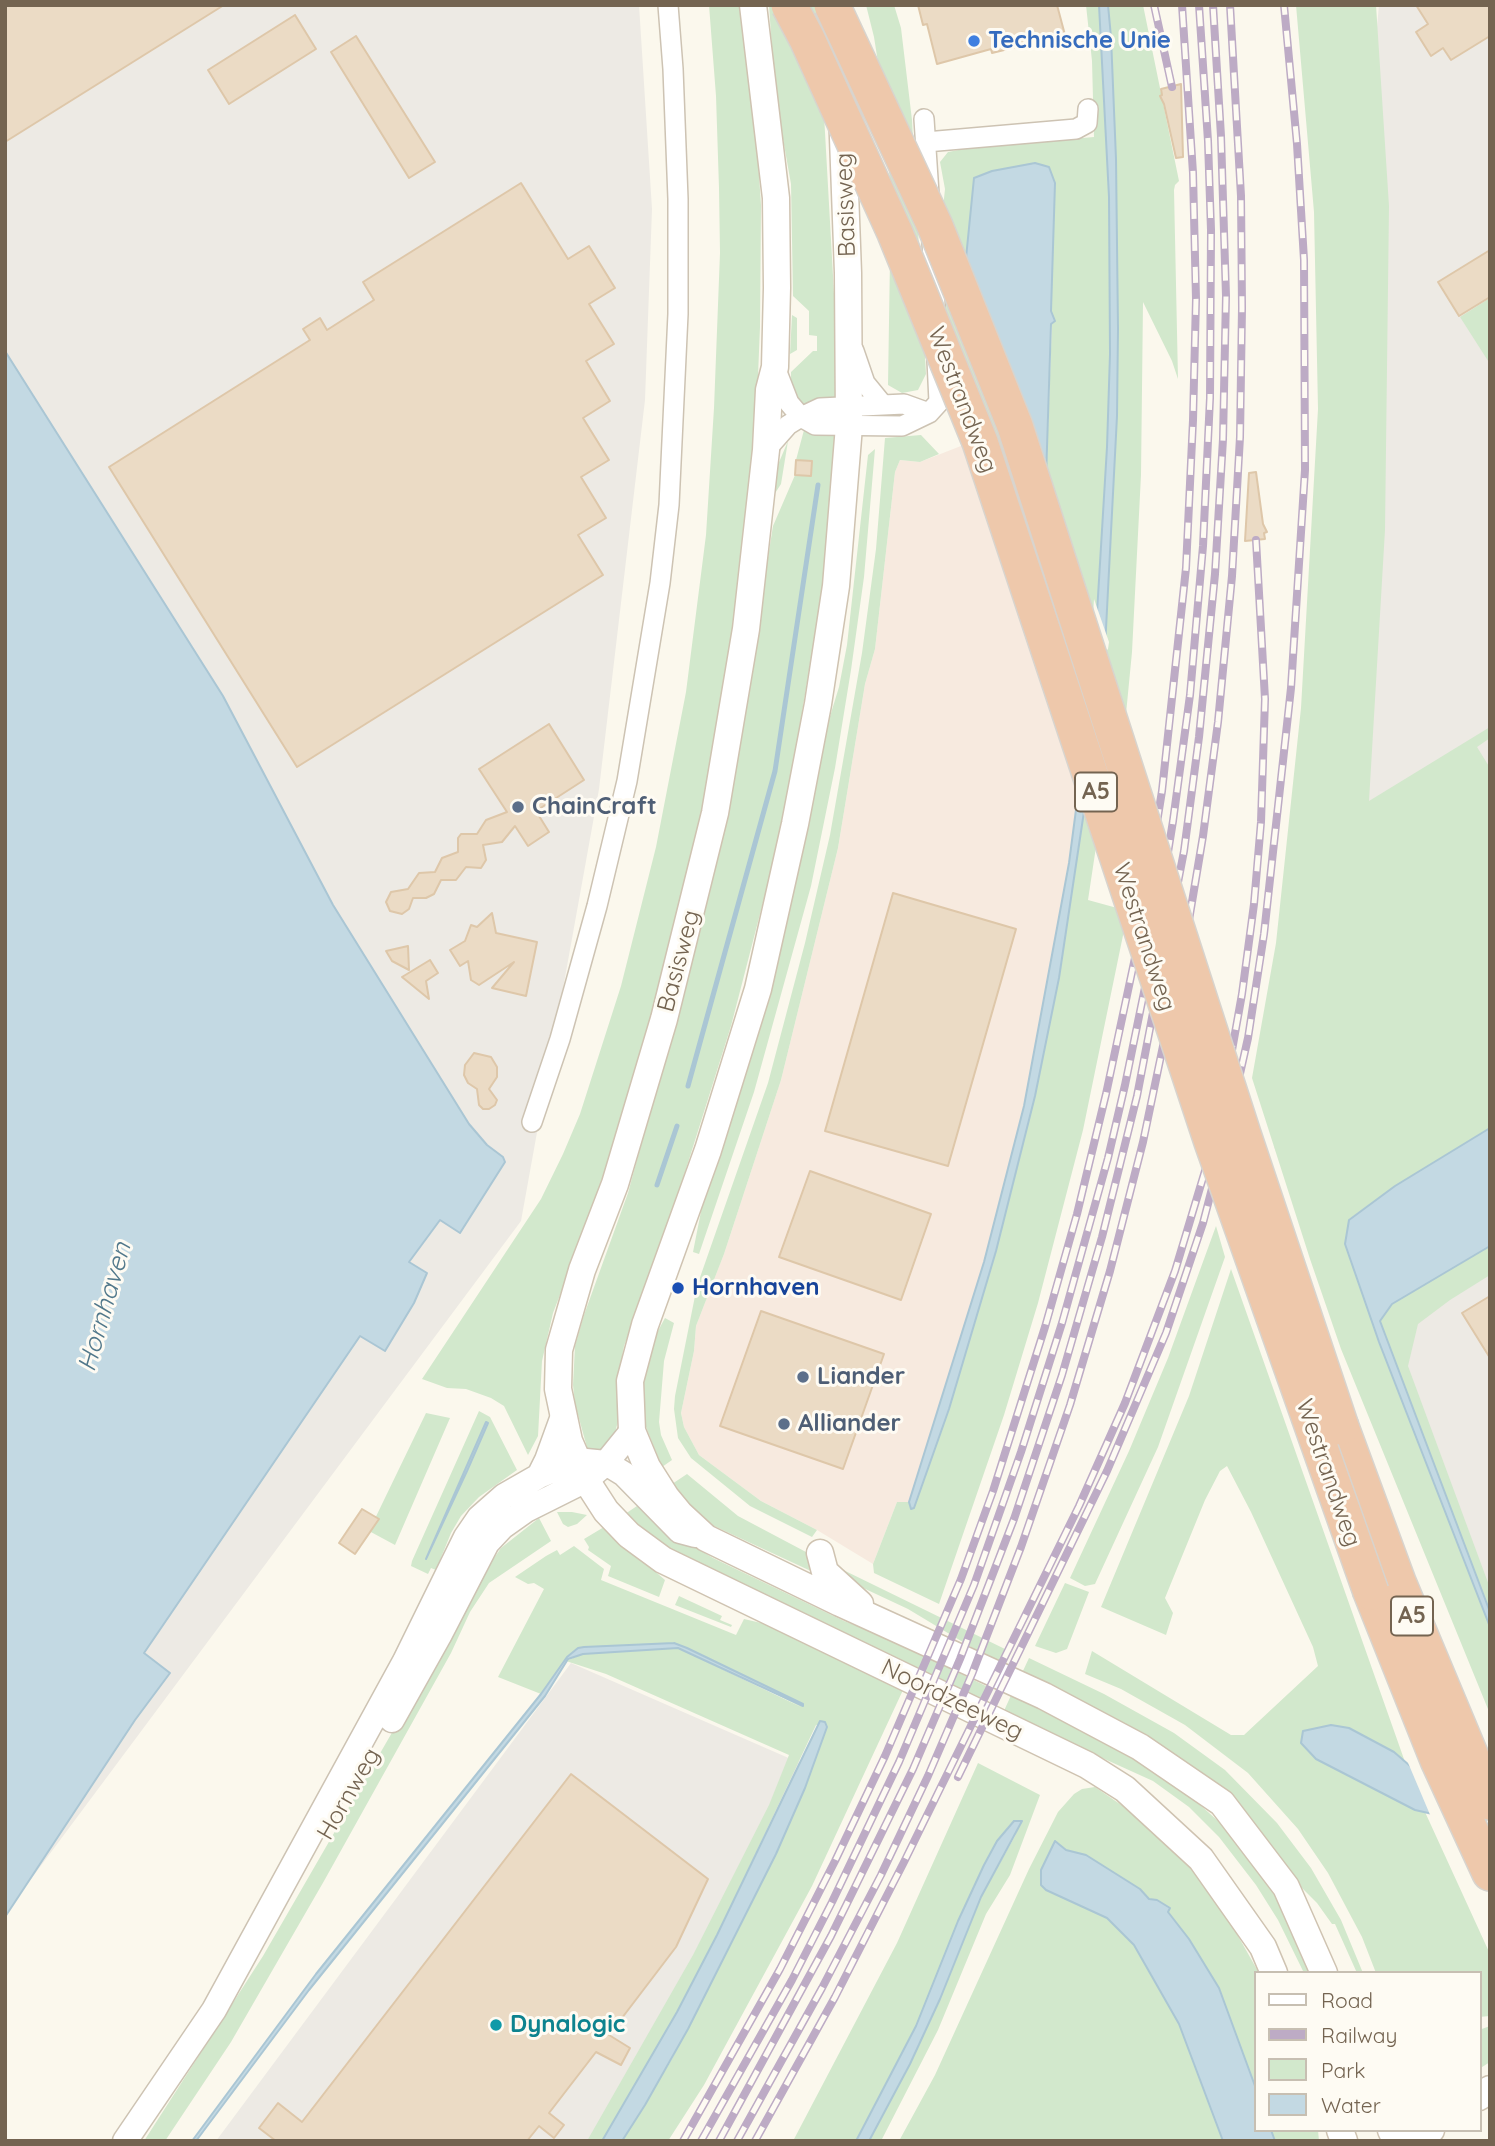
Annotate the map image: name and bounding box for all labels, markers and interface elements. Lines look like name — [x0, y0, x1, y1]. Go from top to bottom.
place label: Technische Unie — [988, 27, 1171, 55]
marker: Technische Unie — [966, 33, 982, 49]
street label: Basisweg — [830, 152, 862, 258]
street label: Westrandweg — [921, 323, 1003, 477]
road number: A5 — [1075, 772, 1117, 812]
place label: ChainCraft — [532, 793, 657, 821]
marker: ChainCraft — [510, 799, 526, 815]
street label: Westrandweg — [1106, 859, 1182, 1015]
street label: Basisweg — [652, 907, 706, 1015]
water label: Hornhaven — [72, 1239, 138, 1375]
place label: Hornhaven — [692, 1274, 820, 1302]
marker: Hornhaven — [670, 1280, 686, 1296]
place label: Liander — [817, 1363, 905, 1391]
marker: Liander — [795, 1369, 811, 1385]
street label: Westrandweg — [1289, 1395, 1367, 1551]
place label: Alliander — [798, 1410, 901, 1438]
marker: Alliander — [776, 1416, 792, 1432]
road number: A5 — [1391, 1596, 1433, 1636]
street label: Noordzeeweg — [876, 1653, 1028, 1747]
street label: Hornweg — [311, 1743, 387, 1845]
legend — [1254, 1971, 1481, 2132]
text: Road — [1321, 1987, 1373, 2013]
place label: Dynalogic — [510, 2011, 625, 2039]
marker: Dynalogic — [488, 2017, 504, 2033]
text: Railway — [1321, 2022, 1397, 2048]
text: Park — [1321, 2057, 1365, 2083]
text: Water — [1321, 2092, 1381, 2118]

